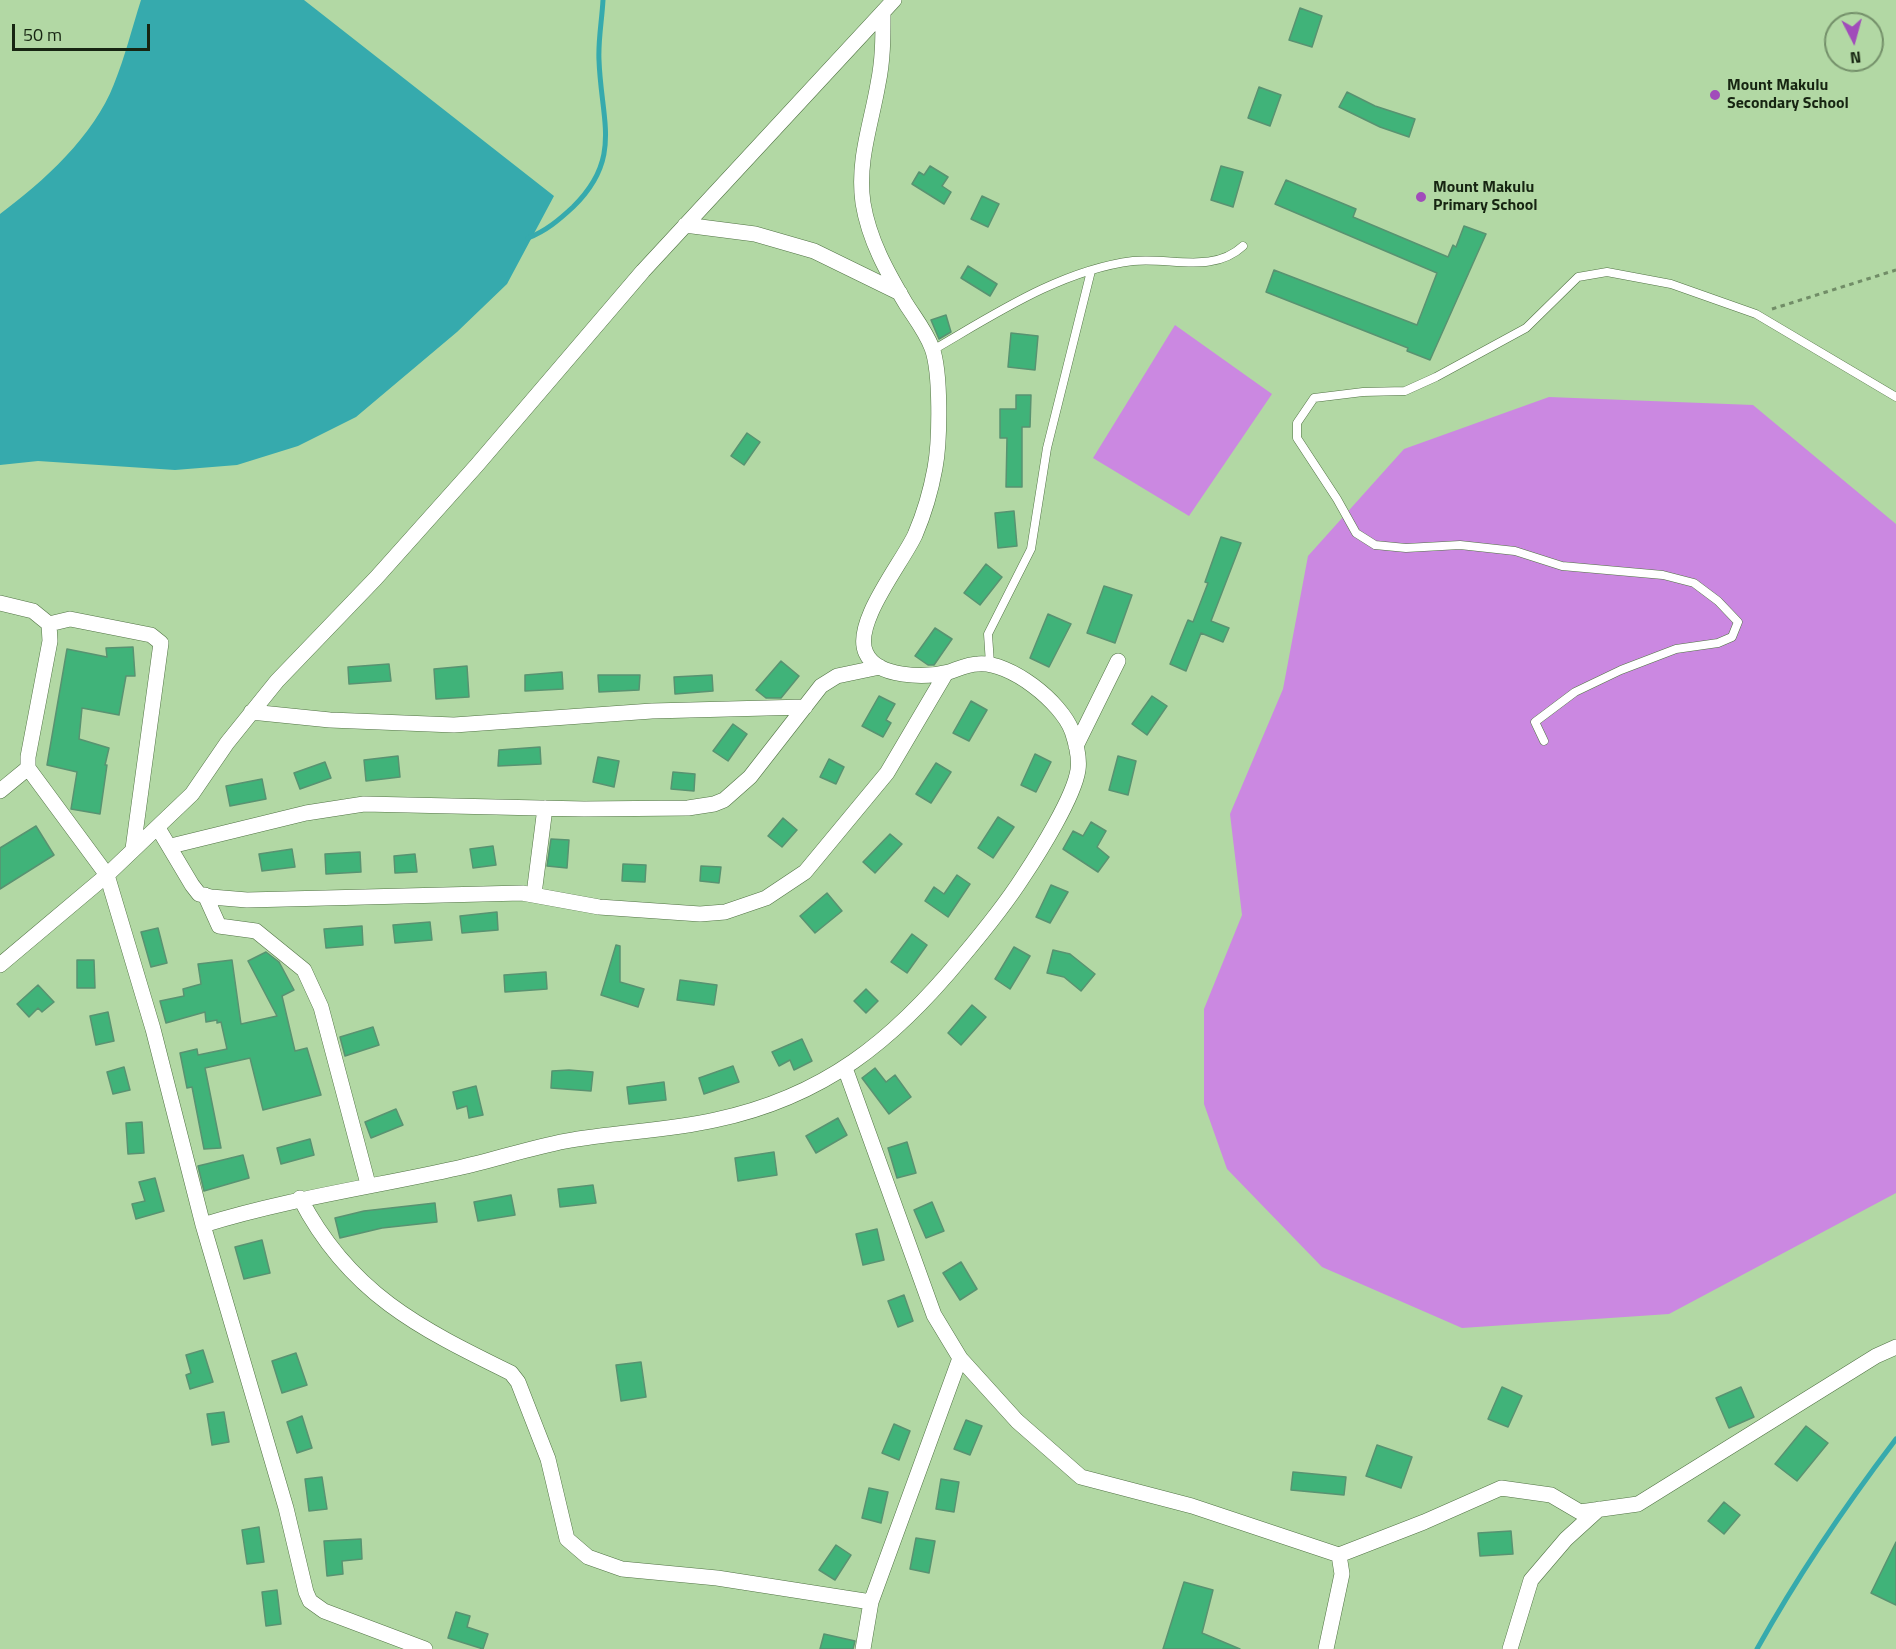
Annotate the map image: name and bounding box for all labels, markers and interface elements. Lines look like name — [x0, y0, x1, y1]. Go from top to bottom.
scale bar — [15, 12, 153, 50]
north arrow — [1824, 12, 1884, 72]
text: 50 m — [23, 21, 62, 48]
text: N — [1849, 45, 1862, 70]
place label: Mount Makulu Secondary School — [1727, 76, 1849, 114]
marker: Mount Makulu Secondary School — [1708, 88, 1722, 102]
place label: Mount Makulu Primary School — [1433, 178, 1538, 216]
marker: Mount Makulu Primary School — [1414, 190, 1428, 204]

